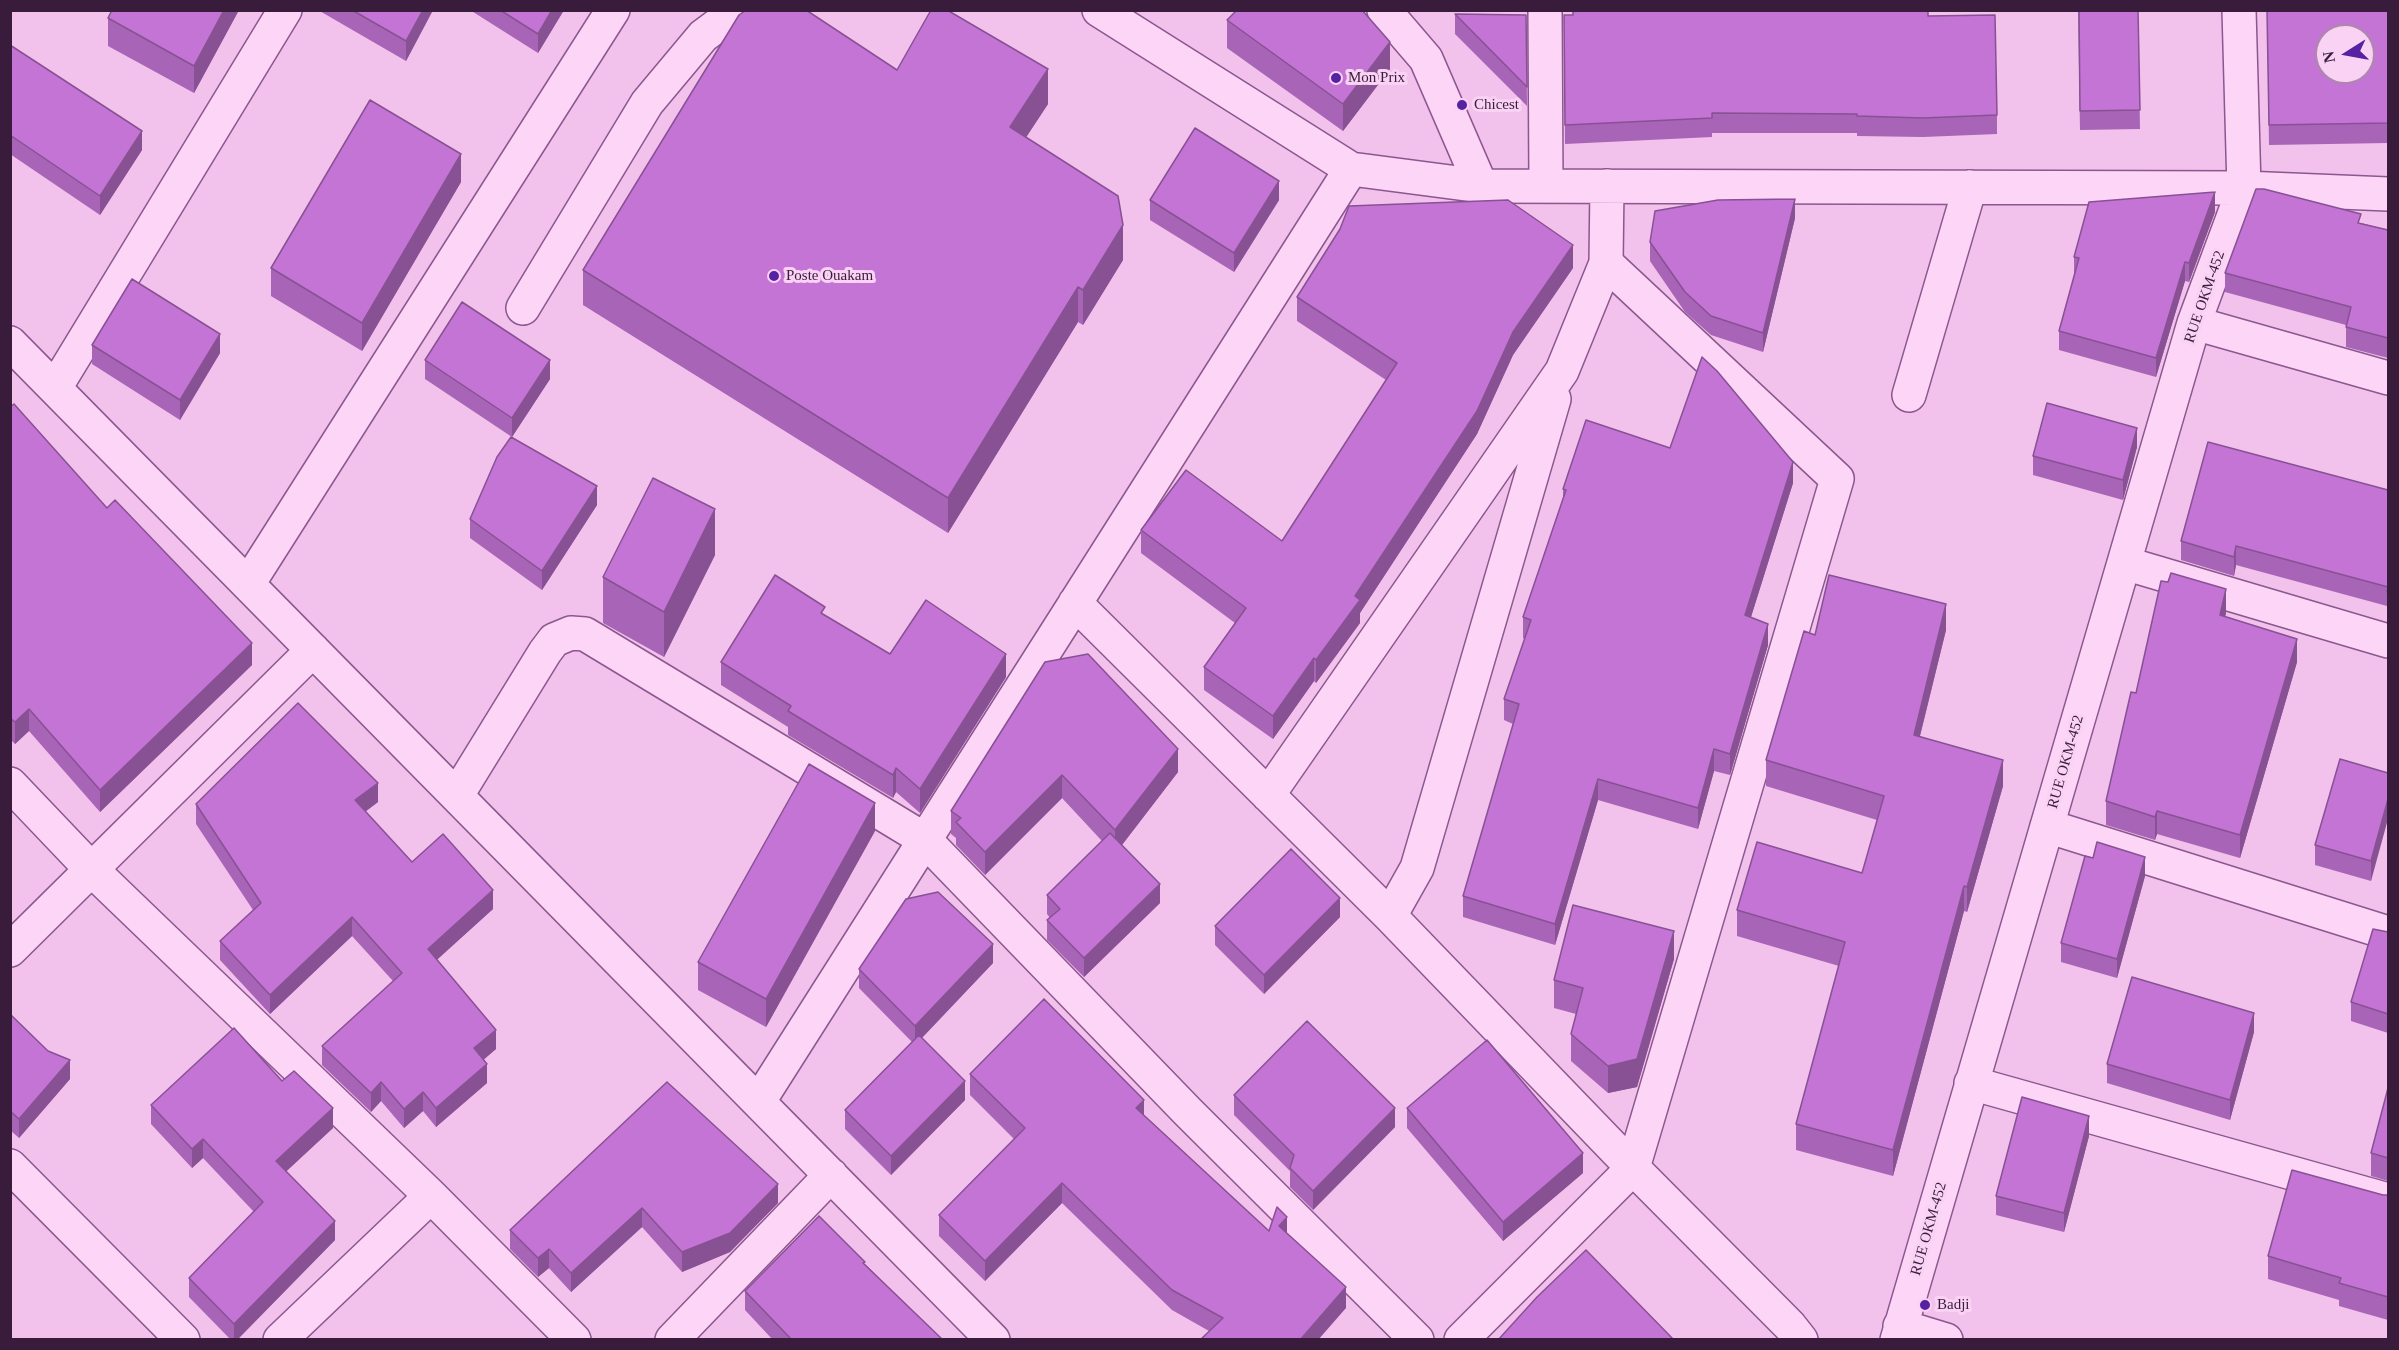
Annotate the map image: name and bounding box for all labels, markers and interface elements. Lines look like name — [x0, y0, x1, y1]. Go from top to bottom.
north arrow — [2315, 24, 2375, 84]
text: N — [2319, 50, 2338, 64]
place label: Mon Prix — [1348, 69, 1405, 87]
marker: Mon Prix — [1329, 71, 1343, 85]
place label: Chicest — [1474, 96, 1519, 114]
marker: Chicest — [1455, 98, 1469, 112]
street label: RUE OKM-452 — [2181, 249, 2229, 345]
place label: Poste Ouakam — [786, 267, 873, 285]
marker: Poste Ouakam — [767, 269, 781, 283]
street label: RUE OKM-452 — [2044, 713, 2088, 811]
street label: RUE OKM-452 — [1907, 1180, 1951, 1278]
place label: Badji — [1937, 1296, 1969, 1314]
marker: Badji — [1918, 1298, 1932, 1312]

